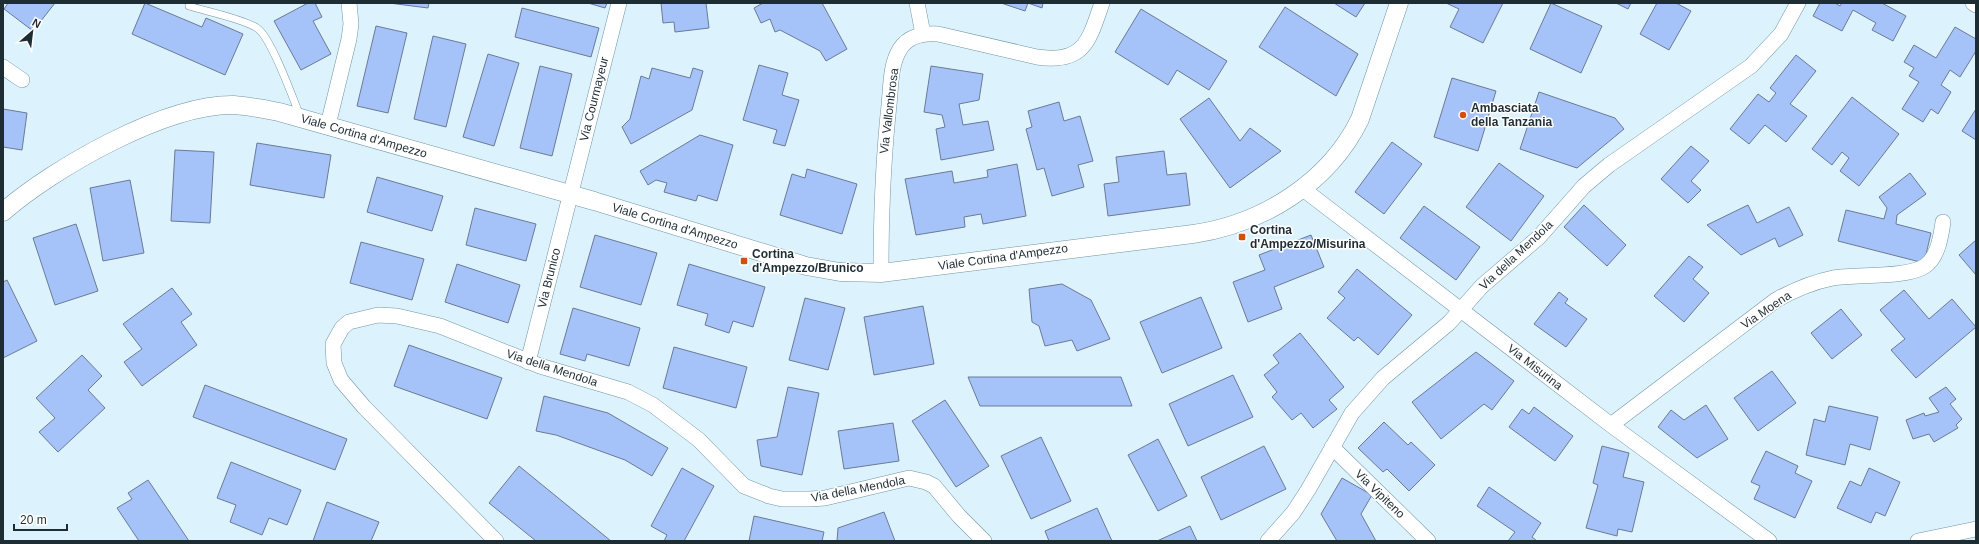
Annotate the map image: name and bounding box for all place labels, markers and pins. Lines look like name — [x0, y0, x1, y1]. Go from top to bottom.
place label: Ambasciata della Tanzania — [1471, 101, 1552, 129]
marker: Ambasciata della Tanzania — [1458, 110, 1468, 120]
place label: Cortina d'Ampezzo/Misurina — [1250, 223, 1366, 251]
marker: Cortina d'Ampezzo/Misurina — [1237, 232, 1247, 242]
place label: Cortina d'Ampezzo/Brunico — [752, 247, 864, 275]
marker: Cortina d'Ampezzo/Brunico — [739, 256, 749, 266]

